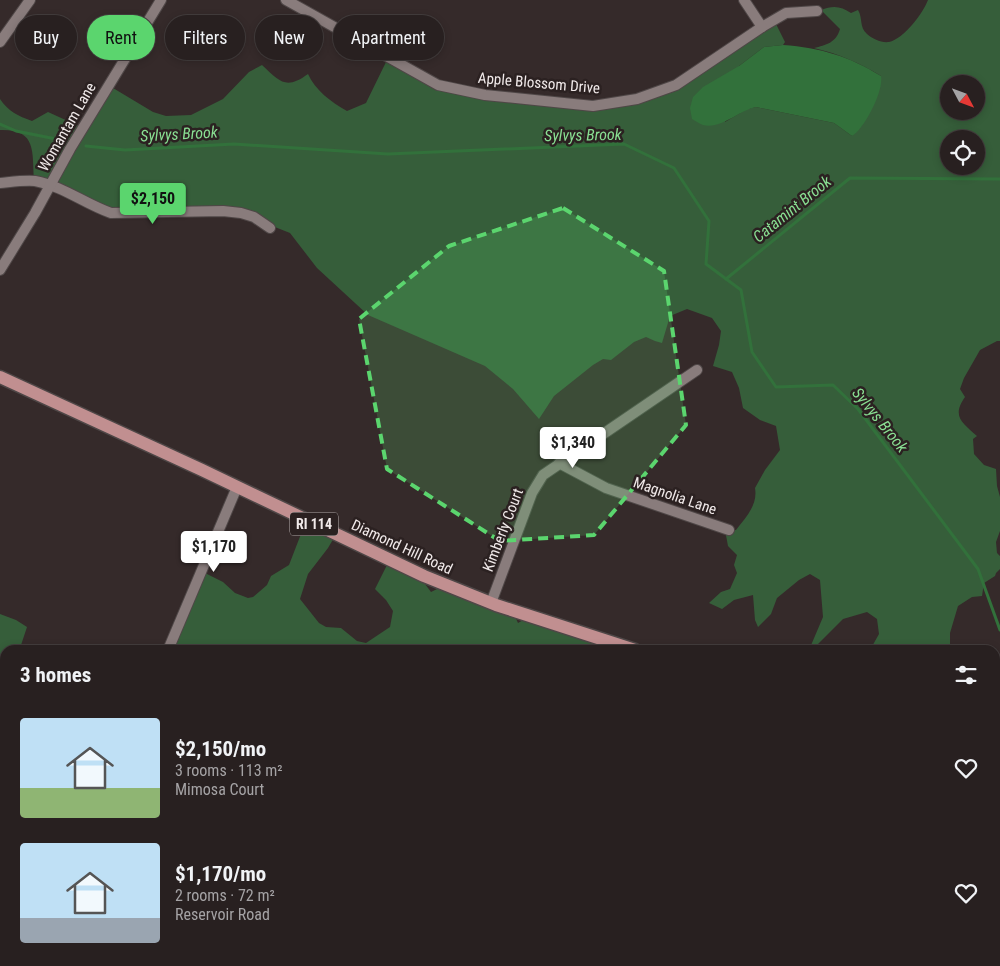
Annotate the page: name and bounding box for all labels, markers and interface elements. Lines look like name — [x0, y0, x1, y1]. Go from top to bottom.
chip: Buy — [15, 15, 77, 60]
chip: Rent — [87, 15, 155, 60]
chip: Filters — [165, 15, 245, 60]
chip: New — [255, 15, 323, 60]
chip: Apartment — [333, 15, 444, 60]
street label: Apple Blossom Drive — [477, 69, 601, 97]
north arrow — [940, 75, 985, 120]
map controls — [940, 75, 985, 175]
street label: Womantam Lane — [34, 79, 100, 175]
water label: Sylvys Brook — [140, 122, 219, 146]
water label: Sylvys Brook — [544, 125, 623, 145]
button: locate — [940, 130, 985, 175]
water label: Catamint Brook — [749, 171, 836, 246]
pin: $2,150 — [112, 182, 194, 225]
text: $2,150 — [131, 189, 175, 208]
water label: Sylvys Brook — [848, 384, 912, 457]
pin: $1,340 — [532, 426, 614, 469]
text: $1,340 — [551, 433, 595, 452]
street label: Magnolia Lane — [631, 473, 719, 519]
street label: Kimberly Court — [479, 486, 527, 574]
road number: RI 114 — [290, 512, 338, 536]
street label: Diamond Hill Road — [349, 516, 455, 578]
pin: $1,170 — [173, 530, 255, 573]
text: $1,170 — [192, 537, 236, 556]
icon: filters — [952, 661, 980, 689]
text: 3 homes — [20, 663, 91, 687]
text: $2,150/mo — [175, 737, 266, 761]
icon: home — [60, 738, 120, 798]
icon: heart — [952, 754, 980, 782]
text: 3 rooms · 113 m² — [175, 761, 283, 780]
text: Mimosa Court — [175, 780, 264, 799]
text: $1,170/mo — [175, 862, 266, 886]
icon: home — [60, 863, 120, 923]
icon: heart — [952, 879, 980, 907]
text: 2 rooms · 72 m² — [175, 886, 275, 905]
text: Reservoir Road — [175, 905, 270, 924]

